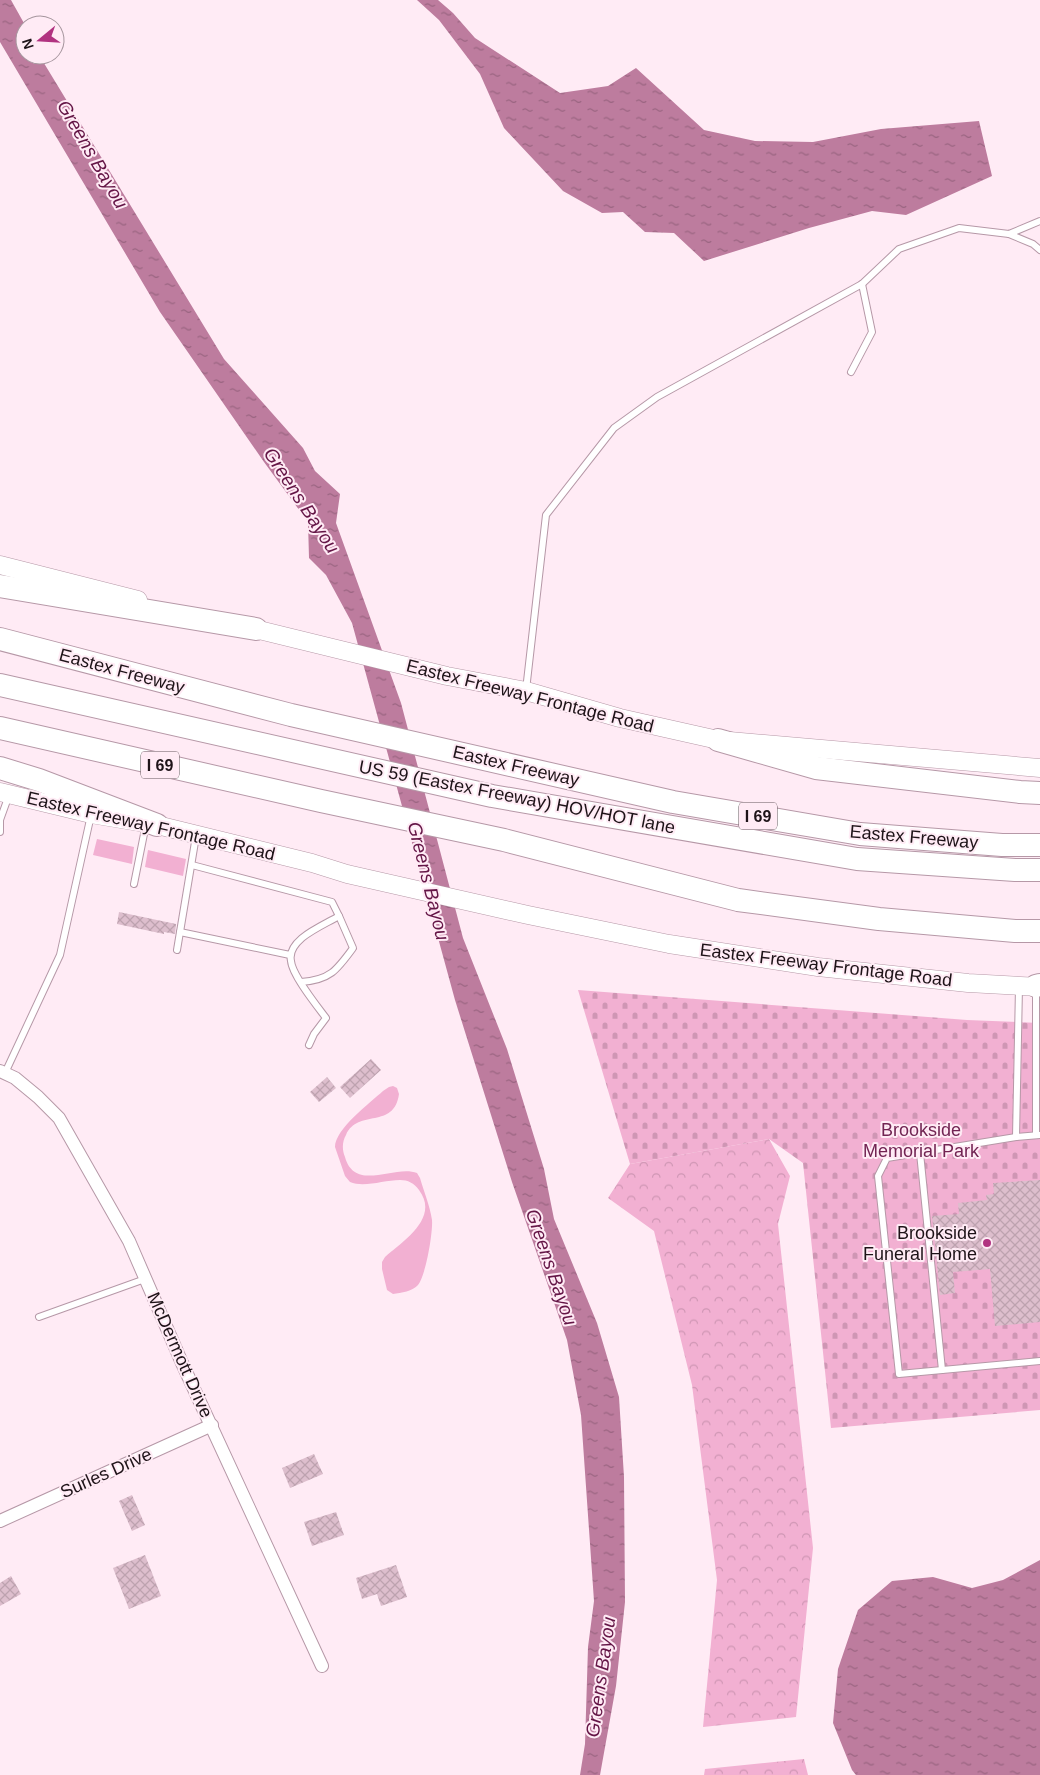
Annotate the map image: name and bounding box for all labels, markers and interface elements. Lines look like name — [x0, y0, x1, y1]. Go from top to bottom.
north arrow — [15, 15, 65, 65]
text: N — [18, 37, 37, 51]
water label: Greens Bayou — [53, 96, 132, 212]
water label: Greens Bayou — [260, 444, 344, 557]
street label: Eastex Freeway — [57, 645, 187, 697]
street label: Eastex Freeway Frontage Road — [404, 656, 656, 736]
street label: Eastex Freeway — [451, 742, 581, 790]
road number: I 69 — [141, 752, 179, 778]
street label: US 59 (Eastex Freeway) HOV/HOT lane — [357, 756, 677, 838]
street label: Eastex Freeway Frontage Road — [25, 788, 277, 864]
road number: I 69 — [739, 802, 777, 829]
water label: Greens Bayou — [404, 820, 453, 943]
street label: Eastex Freeway — [849, 821, 979, 853]
street label: Eastex Freeway Frontage Road — [699, 940, 953, 990]
park label: Brookside Memorial Park — [863, 1120, 980, 1161]
water label: Greens Bayou — [522, 1206, 581, 1328]
place label: Brookside Funeral Home — [863, 1223, 977, 1264]
marker: Brookside Funeral Home — [981, 1237, 993, 1249]
street label: McDermott Drive — [143, 1289, 217, 1421]
street label: Surles Drive — [57, 1444, 155, 1502]
water label: Greens Bayou — [582, 1615, 619, 1739]

